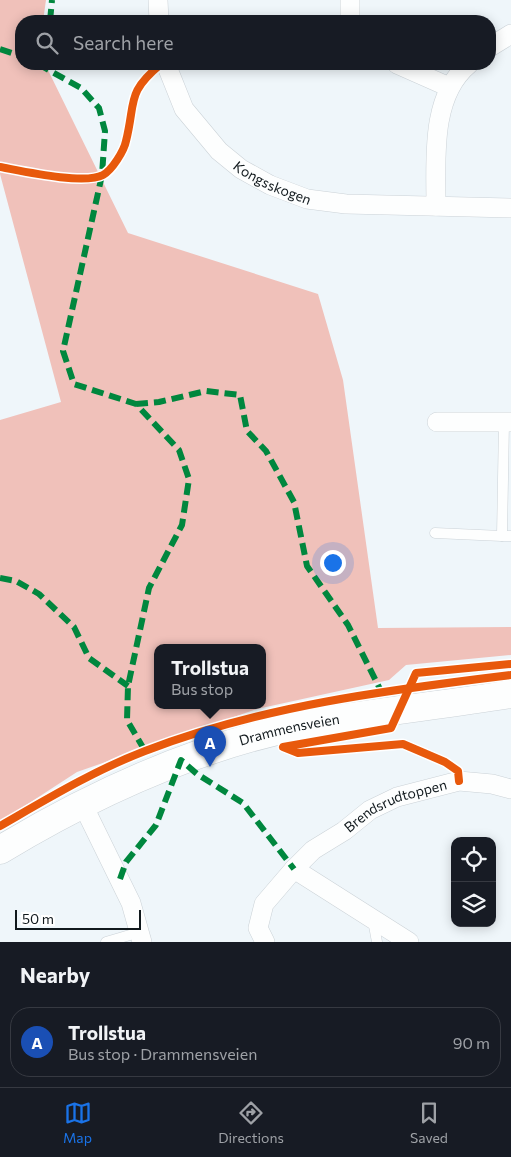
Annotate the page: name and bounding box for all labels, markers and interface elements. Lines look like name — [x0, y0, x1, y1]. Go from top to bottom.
search box — [15, 15, 496, 70]
icon: search — [33, 29, 61, 57]
text: Search here — [73, 31, 173, 54]
street label: Kongsskogen — [230, 157, 314, 208]
your location — [320, 550, 346, 576]
popup — [154, 644, 266, 709]
text: Trollstua — [171, 656, 249, 679]
text: Bus stop — [171, 679, 233, 698]
street label: Drammensveien — [237, 710, 341, 749]
pin: A — [194, 726, 226, 767]
street label: Brendsrudtoppen — [340, 776, 448, 836]
map controls — [451, 837, 496, 927]
button: locate — [451, 837, 496, 882]
button: layers — [451, 882, 496, 927]
scale bar — [15, 907, 141, 930]
text: 50 m — [22, 910, 54, 927]
text: Nearby — [20, 962, 90, 987]
text: Trollstua — [68, 1021, 146, 1044]
text: A — [31, 1033, 43, 1052]
text: 90 m — [453, 1033, 490, 1052]
text: Bus stop · Drammensveien — [68, 1044, 257, 1063]
tab: Map — [63, 1099, 92, 1146]
tab: Directions — [218, 1099, 284, 1146]
tab: Saved — [410, 1099, 448, 1146]

